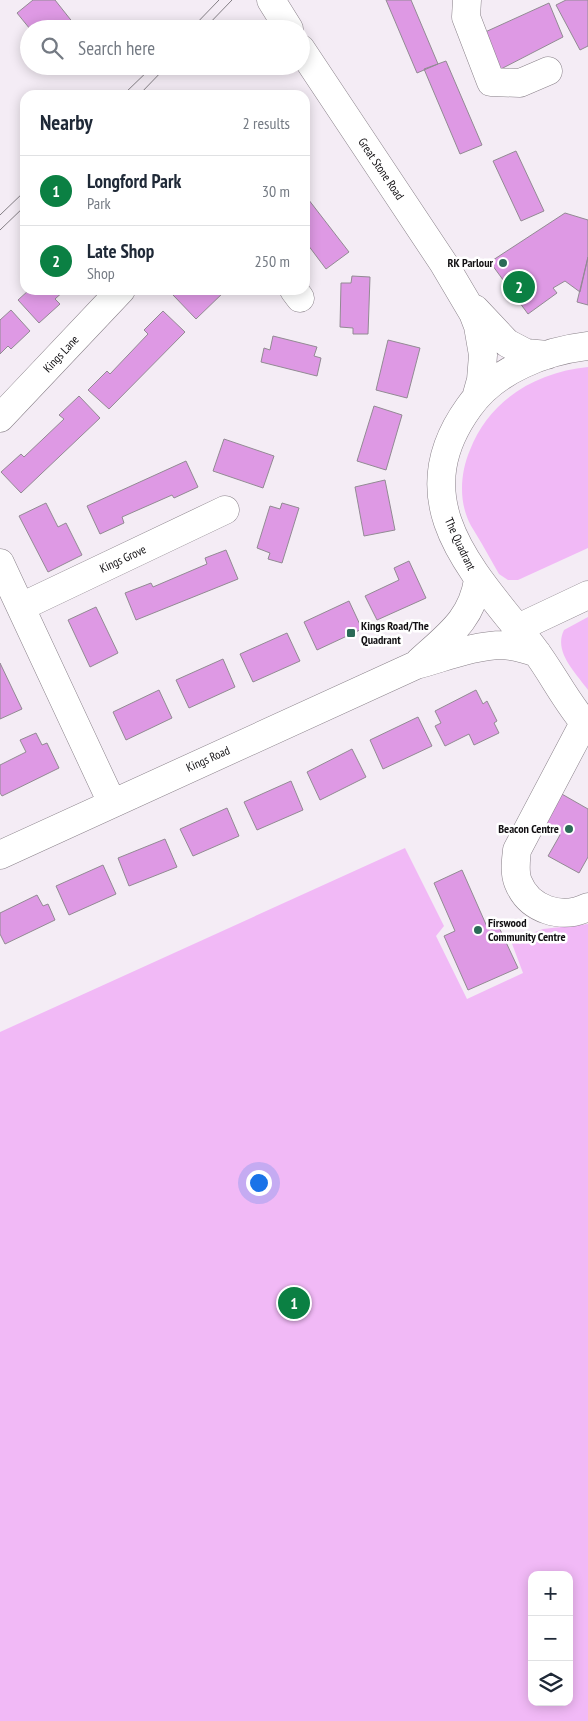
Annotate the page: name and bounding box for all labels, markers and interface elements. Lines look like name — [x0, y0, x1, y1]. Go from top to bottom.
search box — [20, 20, 310, 75]
icon: search — [38, 34, 66, 62]
text: Search here — [78, 36, 155, 60]
text: Nearby — [40, 109, 93, 136]
text: 2 results — [243, 113, 290, 133]
street label: Great Stone Road — [355, 135, 408, 203]
text: Longford Park — [87, 169, 181, 193]
text: 1 — [52, 181, 60, 201]
text: 30 m — [262, 181, 290, 201]
text: Park — [87, 193, 111, 213]
text: Late Shop — [87, 239, 154, 263]
text: 2 — [52, 251, 60, 271]
text: 250 m — [255, 251, 290, 271]
place label: RK Parlour — [448, 255, 493, 270]
marker: RK Parlour — [497, 257, 509, 269]
text: Shop — [87, 263, 115, 283]
pin: 2 — [503, 268, 535, 306]
street label: Kings Lane — [40, 332, 82, 375]
street label: The Quadrant — [442, 515, 480, 573]
street label: Kings Grove — [97, 541, 148, 576]
place label: Kings Road/The Quadrant — [361, 618, 429, 647]
marker: Kings Road/The Quadrant — [345, 627, 357, 639]
street label: Kings Road — [184, 742, 232, 775]
place label: Beacon Centre — [498, 821, 559, 836]
marker: Beacon Centre — [563, 823, 575, 835]
place label: Firswood Community Centre — [488, 915, 566, 944]
marker: Firswood Community Centre — [472, 924, 484, 936]
your location — [246, 1170, 272, 1196]
pin: 1 — [278, 1284, 310, 1322]
map controls — [528, 1571, 573, 1706]
button: + — [528, 1571, 573, 1616]
button: − — [528, 1616, 573, 1661]
button: layers — [528, 1661, 573, 1706]

